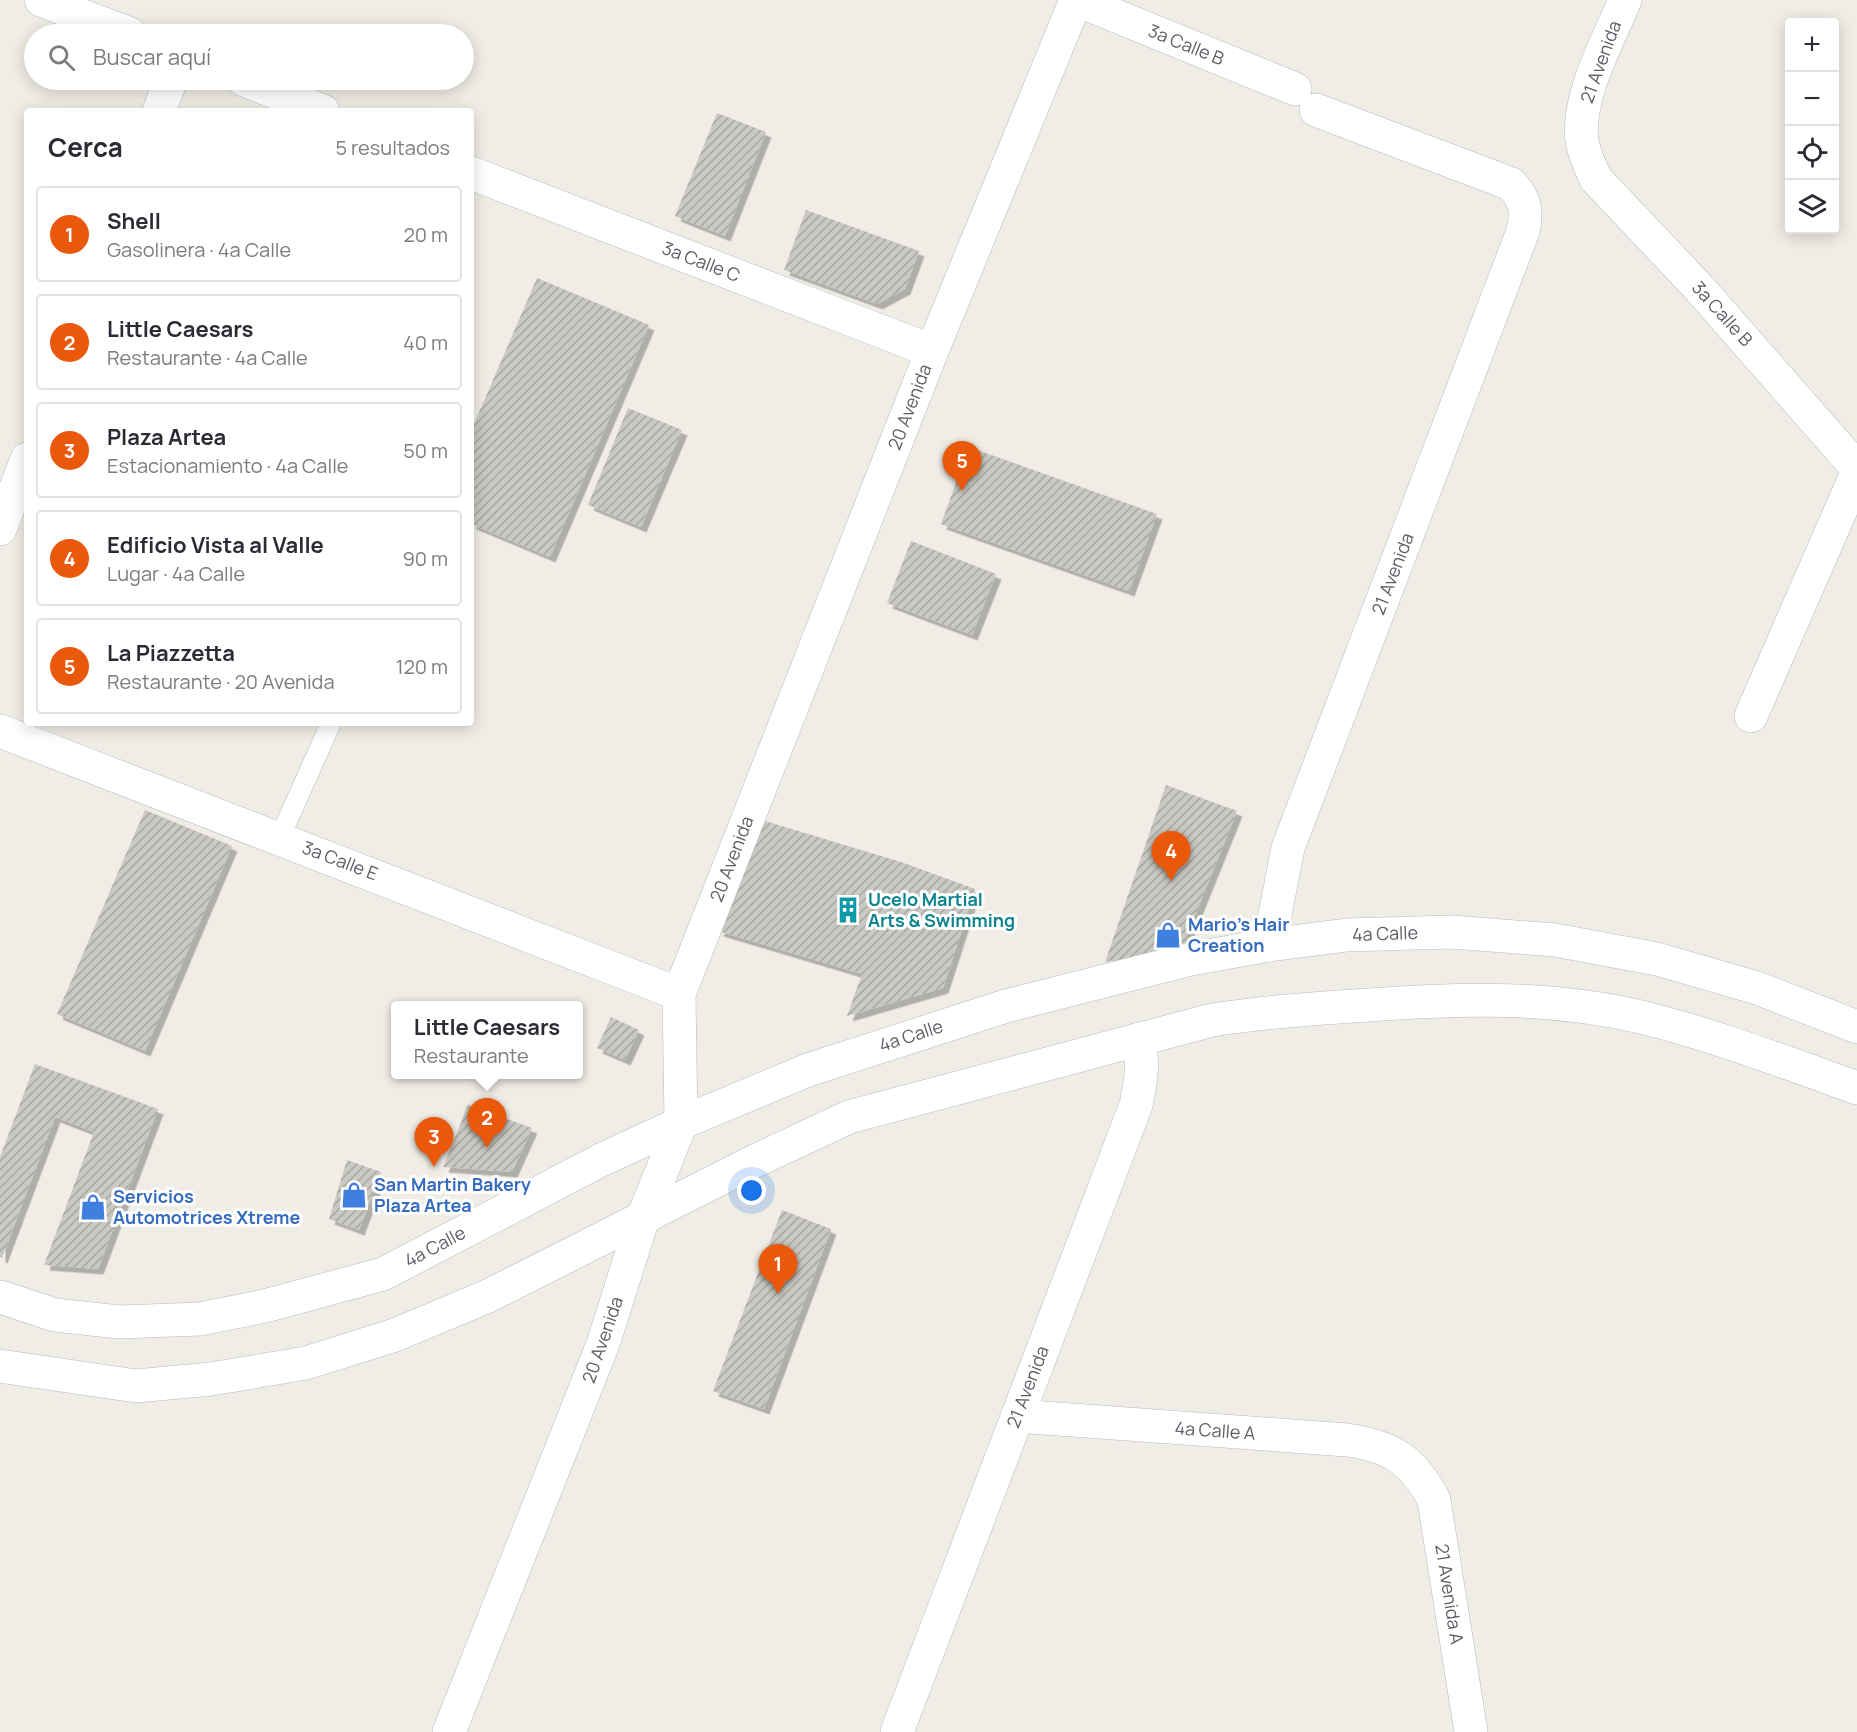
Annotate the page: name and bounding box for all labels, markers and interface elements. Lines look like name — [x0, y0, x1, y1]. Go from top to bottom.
street label: 21 Avenida — [1574, 17, 1626, 106]
street label: 3a Calle B — [1145, 18, 1228, 70]
map controls — [1785, 18, 1839, 234]
button: + — [1785, 18, 1839, 72]
search box — [24, 24, 474, 90]
icon: search — [45, 41, 78, 74]
text: Buscar aquí — [93, 42, 211, 72]
button: − — [1785, 72, 1839, 126]
button: locate — [1785, 126, 1839, 180]
text: Cerca — [48, 129, 123, 165]
text: 5 resultados — [336, 134, 450, 161]
button: layers — [1785, 180, 1839, 234]
text: Shell — [107, 206, 161, 236]
text: 1 — [65, 221, 74, 248]
text: 20 m — [403, 221, 448, 248]
street label: 3a Calle C — [659, 235, 744, 287]
text: Gasolinera · 4a Calle — [107, 236, 291, 263]
street label: 3a Calle B — [1687, 276, 1758, 351]
text: Little Caesars — [107, 314, 253, 344]
text: 2 — [64, 329, 75, 356]
text: 40 m — [403, 329, 448, 356]
text: Restaurante · 4a Calle — [107, 344, 308, 371]
street label: 20 Avenida — [882, 360, 936, 453]
text: Plaza Artea — [107, 422, 226, 452]
text: 3 — [64, 437, 75, 464]
text: 50 m — [403, 437, 448, 464]
pin: 5 — [942, 442, 982, 491]
text: Estacionamiento · 4a Calle — [107, 452, 349, 479]
street label: 21 Avenida — [1365, 529, 1419, 618]
text: Edificio Vista al Valle — [107, 530, 324, 560]
text: 4 — [63, 545, 76, 572]
text: 90 m — [402, 545, 448, 572]
text: Lugar · 4a Calle — [107, 560, 245, 587]
text: La Piazzetta — [107, 638, 235, 668]
text: 5 — [64, 653, 75, 680]
text: 120 m — [396, 653, 448, 680]
text: Restaurante · 20 Avenida — [107, 668, 335, 695]
street label: 20 Avenida — [704, 812, 758, 905]
pin: 4 — [1152, 832, 1190, 881]
street label: 3a Calle E — [299, 835, 382, 885]
place label: Ucelo Martial Arts & Swimming — [868, 887, 1015, 932]
building icon: Ucelo Martial Arts & Swimming — [833, 895, 863, 925]
place label: Mario's Hair Creation — [1188, 912, 1289, 957]
shop icon: Mario's Hair Creation — [1153, 920, 1183, 950]
street label: 4a Calle — [1352, 920, 1418, 946]
popup — [391, 1001, 583, 1079]
text: Little Caesars — [414, 1012, 560, 1042]
street label: 4a Calle — [876, 1013, 946, 1057]
text: Restaurante — [414, 1042, 529, 1069]
pin: 2 — [468, 1098, 506, 1148]
pin: 3 — [414, 1118, 454, 1167]
place label: San Martin Bakery Plaza Artea — [374, 1172, 531, 1217]
your location — [737, 1176, 766, 1205]
shop icon: San Martin Bakery Plaza Artea — [339, 1180, 369, 1210]
place label: Servicios Automotrices Xtreme — [113, 1184, 300, 1229]
shop icon: Servicios Automotrices Xtreme — [78, 1192, 108, 1222]
street label: 4a Calle — [400, 1220, 469, 1272]
pin: 1 — [758, 1244, 798, 1294]
street label: 20 Avenida — [576, 1293, 628, 1386]
street label: 21 Avenida — [1000, 1342, 1054, 1431]
street label: 4a Calle A — [1174, 1415, 1257, 1445]
street label: 21 Avenida A — [1430, 1542, 1470, 1646]

